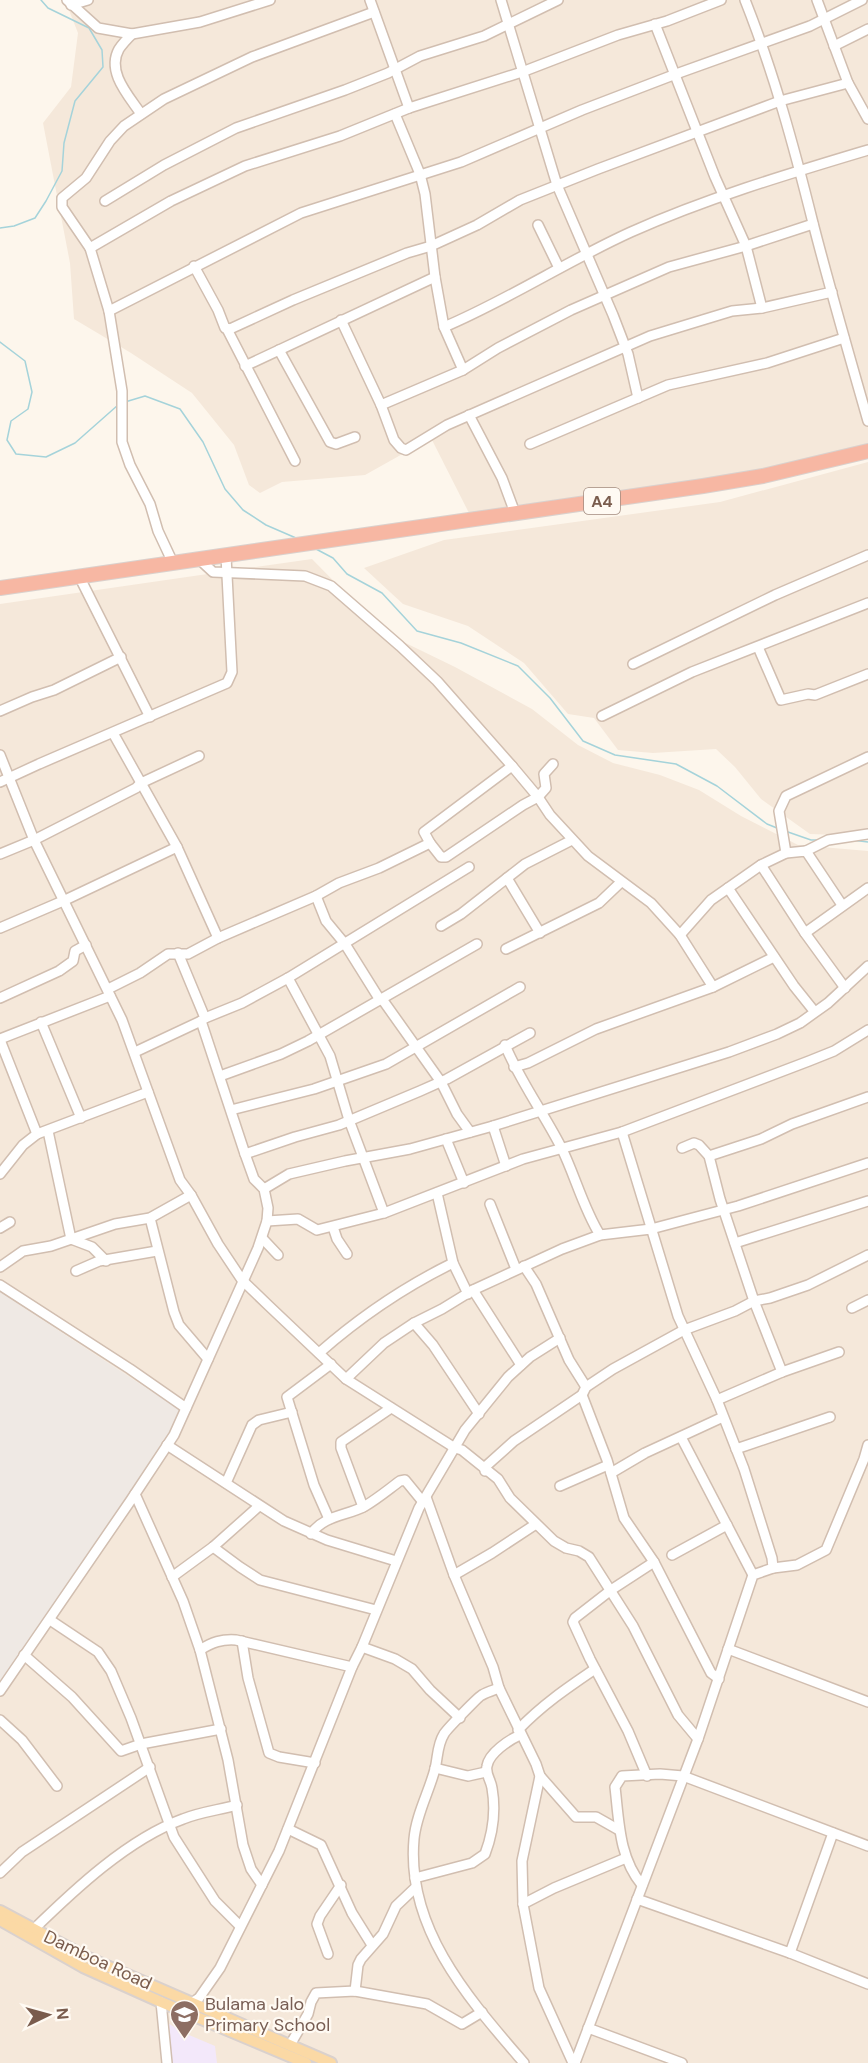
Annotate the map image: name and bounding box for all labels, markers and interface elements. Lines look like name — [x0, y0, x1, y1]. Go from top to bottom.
road number: A4 — [584, 488, 620, 514]
street label: Damboa Road — [40, 1924, 156, 1996]
north arrow — [18, 1985, 78, 2045]
place label: Bulama Jalo Primary School — [205, 1992, 330, 2037]
school or university icon: Bulama Jalo Primary School — [168, 1998, 200, 2040]
text: N — [51, 2007, 73, 2020]

